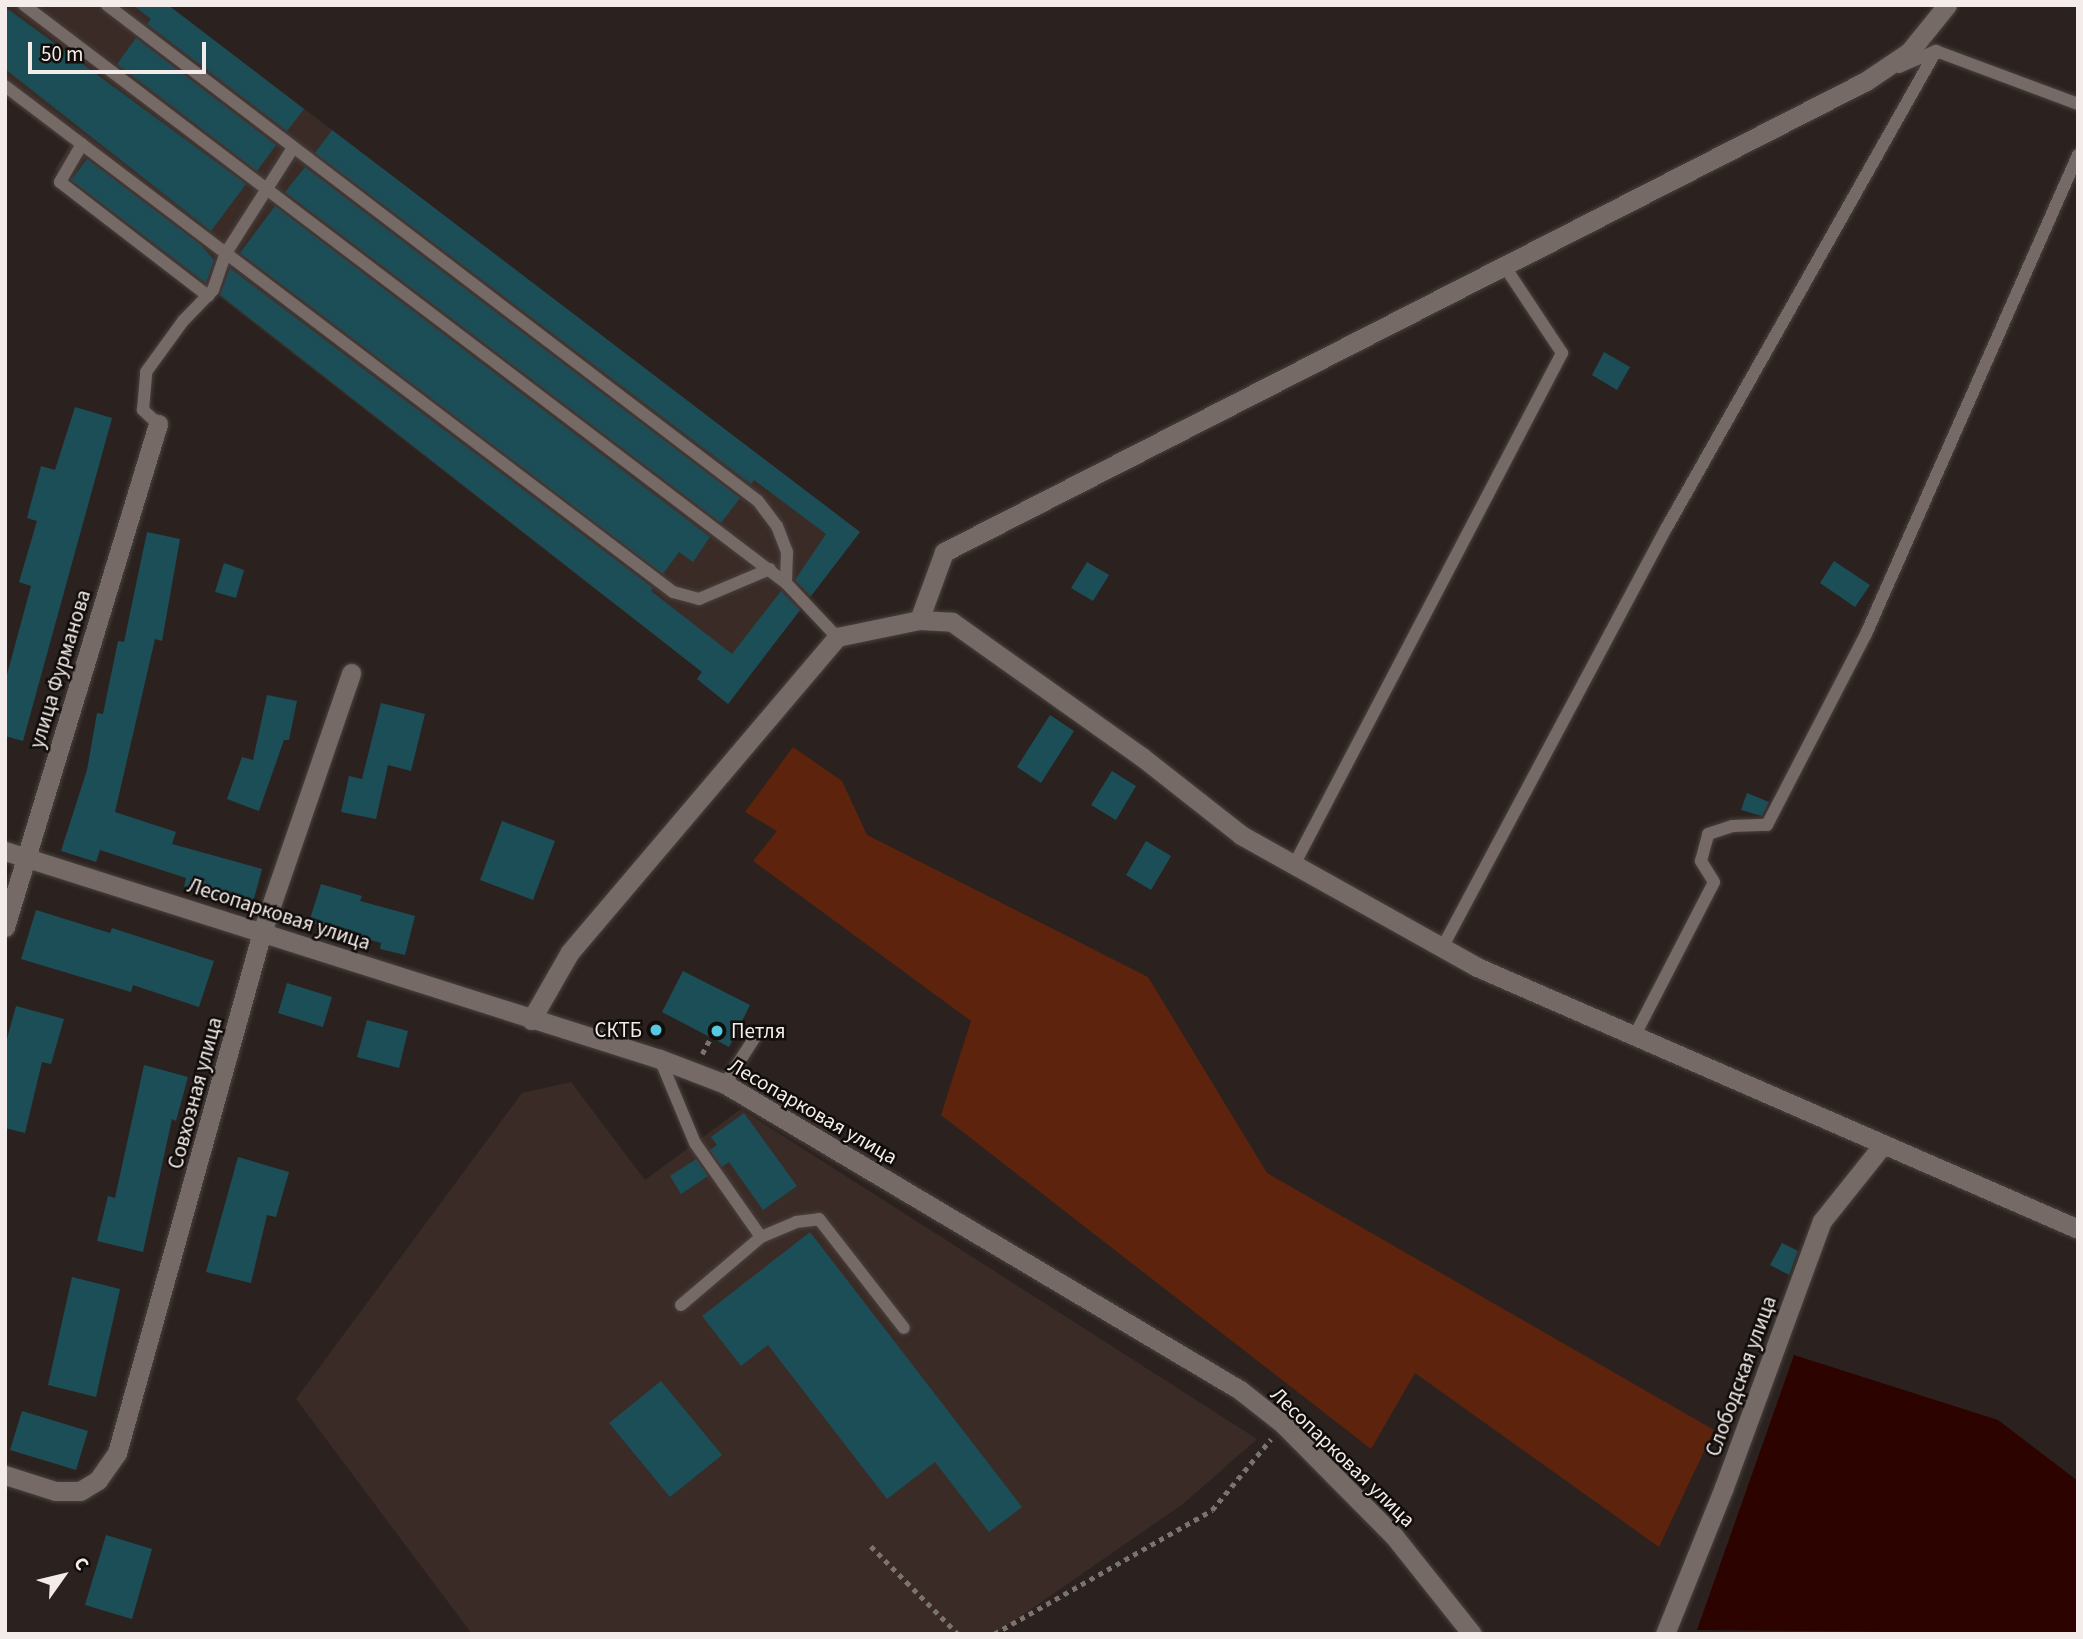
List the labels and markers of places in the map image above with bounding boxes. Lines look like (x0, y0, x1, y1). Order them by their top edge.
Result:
place label: СКТБ (594, 1017, 642, 1043)
place label: Петля (731, 1018, 786, 1044)
marker: СКТБ (648, 1022, 664, 1038)
marker: Петля (709, 1023, 725, 1039)

